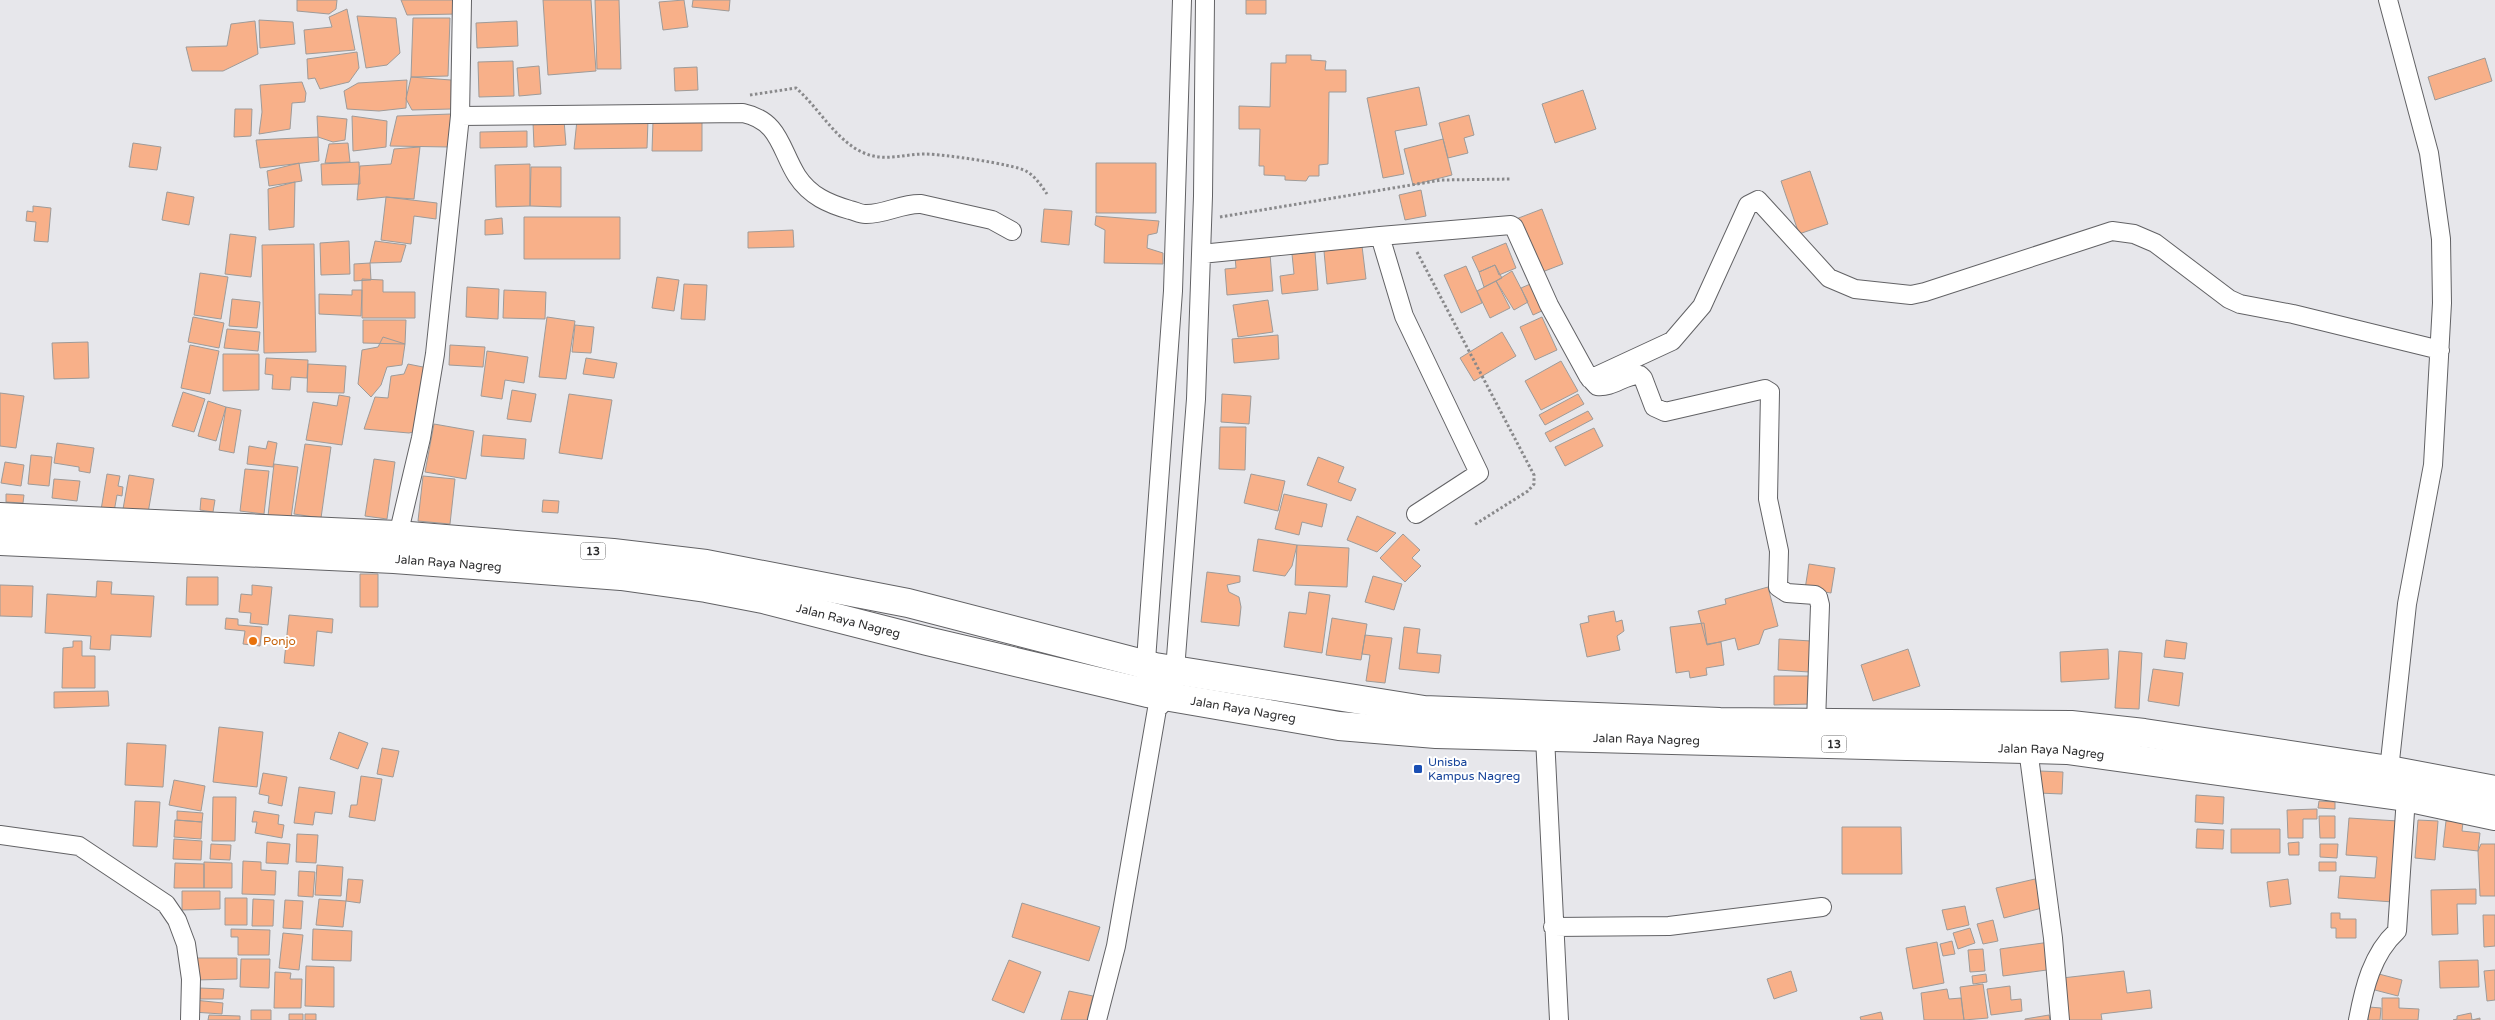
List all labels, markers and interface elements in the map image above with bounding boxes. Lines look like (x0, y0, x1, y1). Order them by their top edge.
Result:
road number: 13 (580, 542, 606, 560)
street label: Jalan Raya Nagreg (395, 552, 502, 574)
street label: Jalan Raya Nagreg (795, 601, 902, 641)
place label: Ponjo (263, 634, 296, 648)
marker: Ponjo (247, 635, 259, 647)
street label: Jalan Raya Nagreg (1190, 694, 1297, 725)
street label: Jalan Raya Nagreg (1593, 731, 1700, 748)
road number: 13 (1822, 736, 1846, 752)
street label: Jalan Raya Nagreg (1998, 741, 2105, 762)
place label: Unisba Kampus Nagreg (1428, 755, 1520, 783)
marker: Unisba Kampus Nagreg (1412, 763, 1424, 775)

